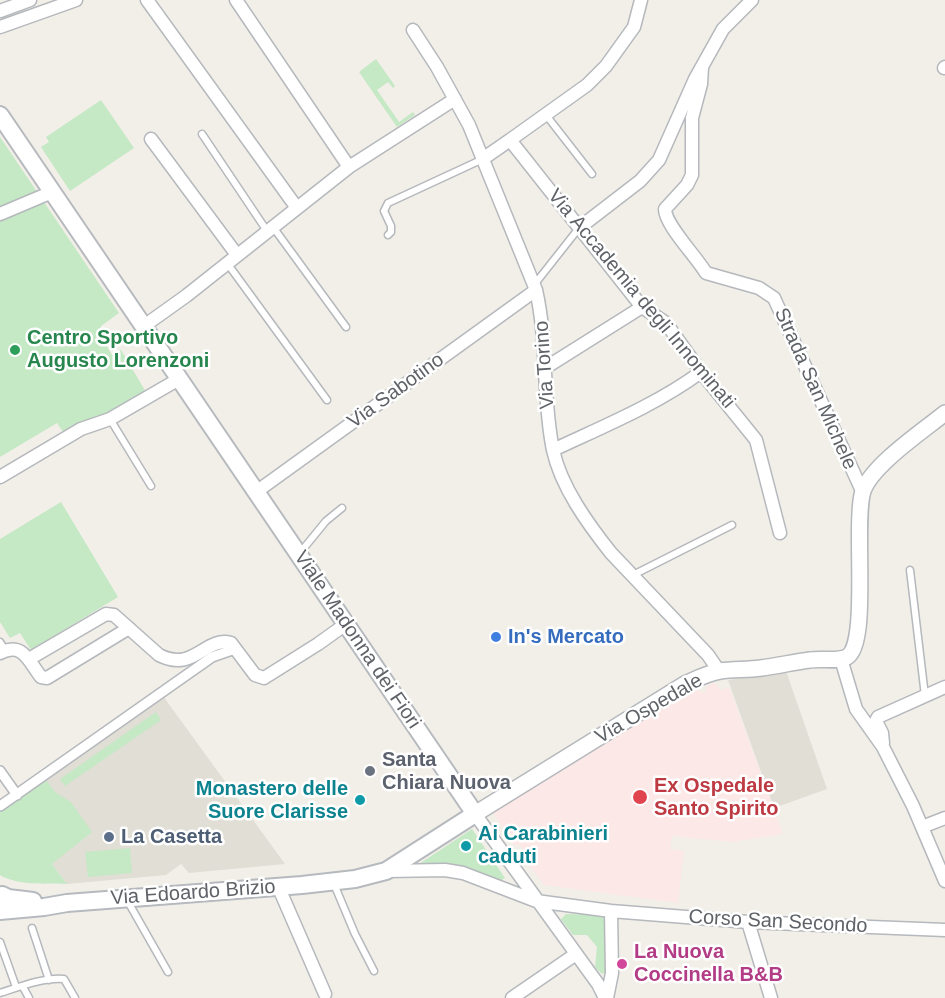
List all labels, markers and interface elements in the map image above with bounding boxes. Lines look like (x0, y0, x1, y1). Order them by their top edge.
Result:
street label: Via Accademia degli Innominati (542, 185, 740, 413)
street label: Strada San Michele (769, 304, 861, 474)
street label: Via Torino (530, 320, 560, 410)
place label: Centro Sportivo Augusto Lorenzoni (27, 326, 209, 373)
marker: Centro Sportivo Augusto Lorenzoni (8, 343, 22, 357)
street label: Via Sabotino (343, 348, 449, 434)
street label: Viale Madonna dei Fiori (288, 546, 426, 734)
place label: In's Mercato (508, 625, 624, 649)
marker: In's Mercato (489, 630, 503, 644)
street label: Via Ospedale (591, 669, 707, 749)
place label: Santa Chiara Nuova (382, 748, 511, 795)
marker: Santa Chiara Nuova (363, 764, 377, 778)
place label: Ex Ospedale Santo Spirito (654, 774, 778, 821)
place label: Monastero delle Suore Clarisse (196, 777, 348, 824)
marker: Ex Ospedale Santo Spirito (631, 788, 649, 806)
marker: Monastero delle Suore Clarisse (353, 793, 367, 807)
place label: Ai Carabinieri caduti (478, 822, 608, 869)
place label: La Casetta (121, 825, 222, 849)
marker: La Casetta (102, 830, 116, 844)
marker: Ai Carabinieri caduti (459, 839, 473, 853)
street label: Via Edoardo Brizio (110, 875, 276, 911)
street label: Corso San Secondo (688, 905, 868, 939)
place label: La Nuova Coccinella B&B (634, 940, 783, 987)
marker: La Nuova Coccinella B&B (615, 957, 629, 971)

